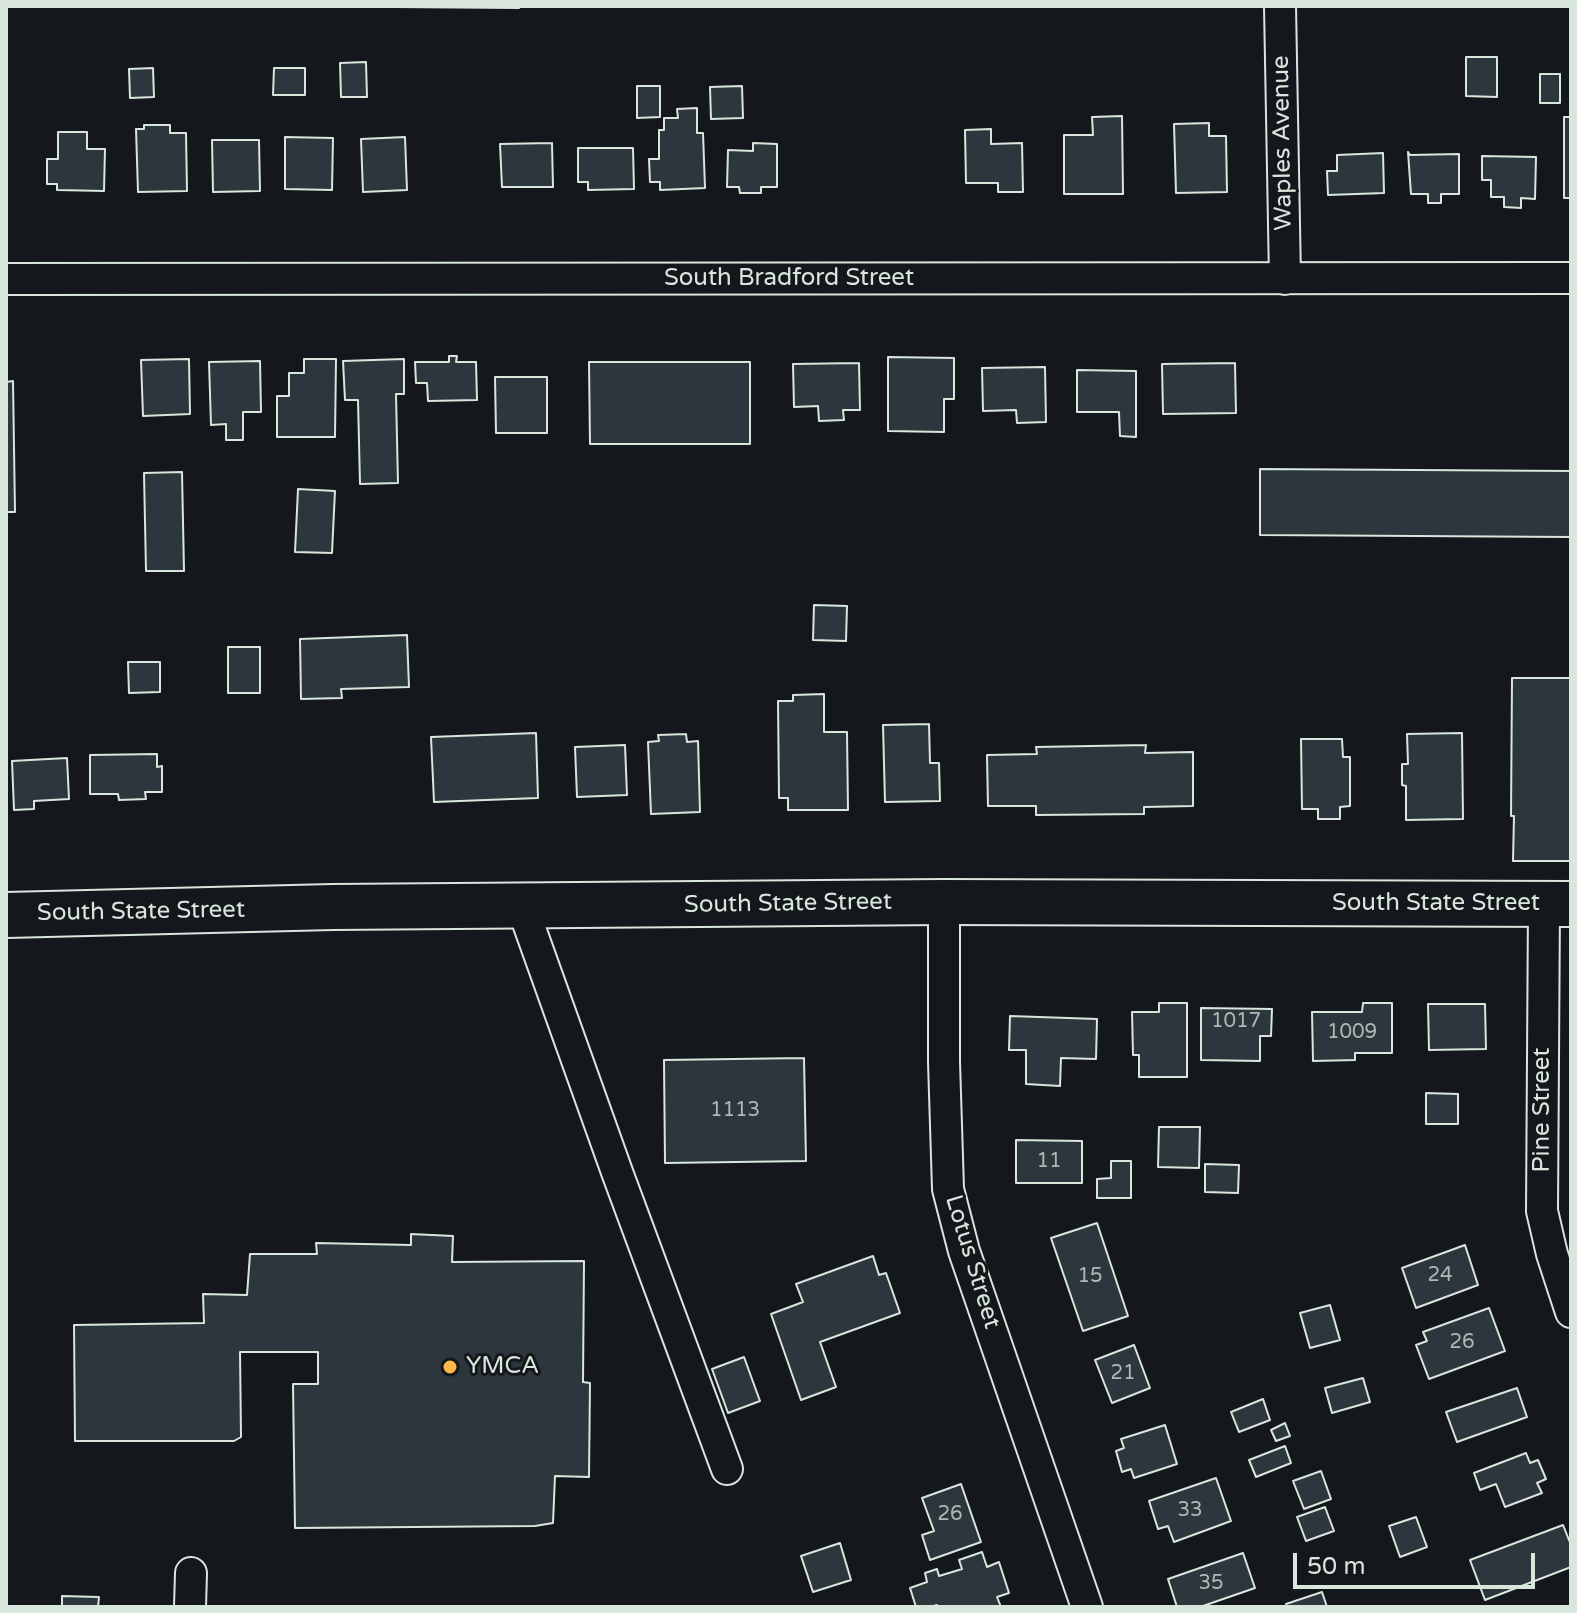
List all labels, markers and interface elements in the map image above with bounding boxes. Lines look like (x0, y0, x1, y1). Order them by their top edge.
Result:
street label: Waples Avenue (1267, 55, 1299, 231)
street label: South Bradford Street (664, 265, 914, 293)
street label: South State Street (684, 888, 892, 920)
street label: South State Street (1332, 890, 1540, 918)
street label: South State Street (37, 896, 245, 928)
house number: 1017 (1211, 1010, 1261, 1034)
house number: 1009 (1327, 1021, 1377, 1045)
street label: Pine Street (1529, 1048, 1557, 1172)
house number: 1113 (710, 1099, 760, 1123)
house number: 11 (1036, 1150, 1062, 1174)
street label: Lotus Street (938, 1192, 1006, 1332)
house number: 24 (1427, 1264, 1453, 1288)
house number: 15 (1077, 1265, 1103, 1289)
house number: 26 (1449, 1331, 1475, 1355)
place label: YMCA (466, 1353, 539, 1381)
marker: YMCA (441, 1358, 459, 1376)
house number: 21 (1110, 1362, 1136, 1386)
house number: 33 (1177, 1499, 1203, 1523)
house number: 26 (937, 1503, 963, 1527)
scale bar (1297, 1537, 1539, 1587)
text: 50 m (1307, 1552, 1365, 1581)
house number: 35 (1198, 1572, 1224, 1596)

